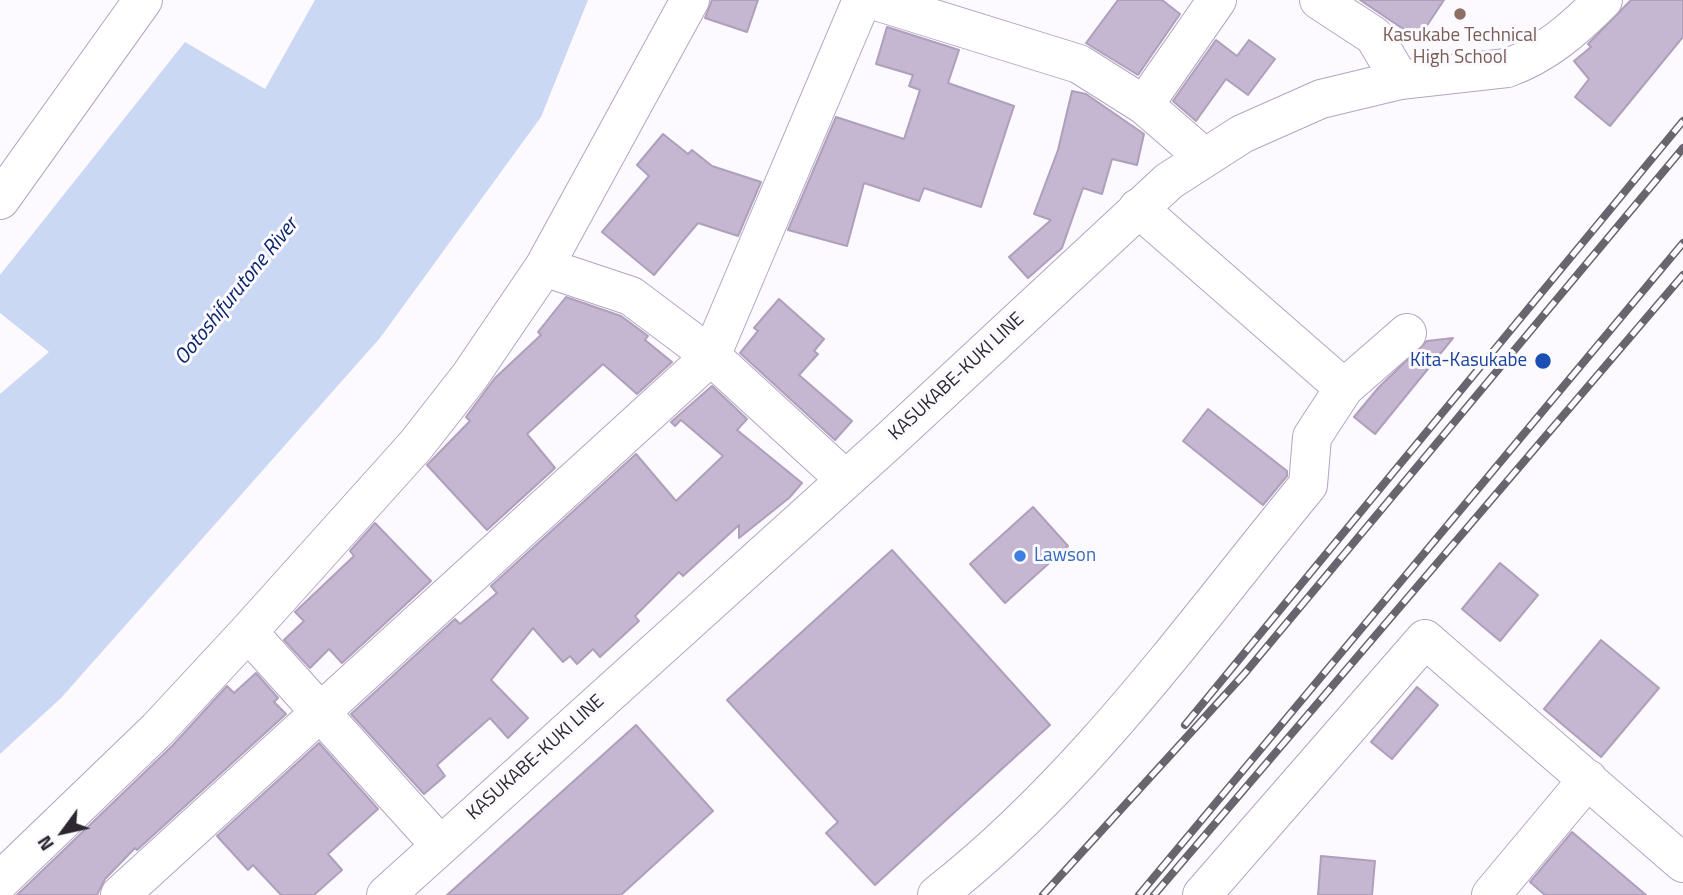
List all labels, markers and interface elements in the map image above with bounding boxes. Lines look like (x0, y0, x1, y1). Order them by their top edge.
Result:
marker: Kasukabe Technical High School (1452, 6, 1468, 22)
place label: Kasukabe Technical High School (1383, 25, 1537, 69)
water label: Ootoshifurutone River (170, 213, 304, 371)
street label: KASUKABE-KUKI LINE (885, 308, 1029, 446)
place label: Kita-Kasukabe (1410, 350, 1527, 372)
marker: Kita-Kasukabe (1533, 351, 1553, 371)
place label: Lawson (1034, 545, 1096, 567)
marker: Lawson (1012, 548, 1028, 564)
street label: KASUKABE-KUKI LINE (463, 690, 609, 826)
north arrow (28, 797, 98, 867)
text: N (29, 830, 61, 857)

